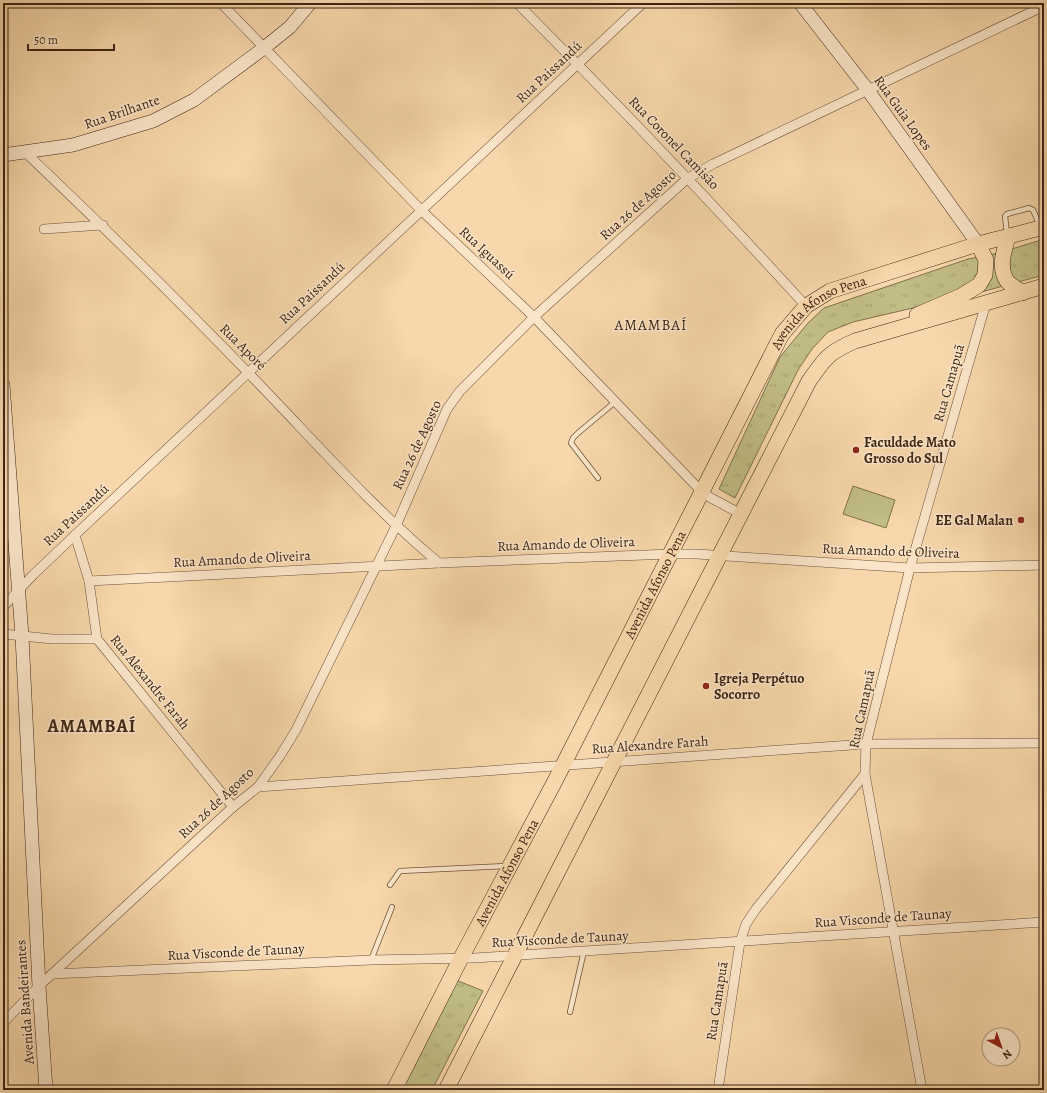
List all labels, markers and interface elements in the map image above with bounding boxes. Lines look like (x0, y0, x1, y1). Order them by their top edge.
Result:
scale bar (28, 26, 114, 52)
text: 50 m (34, 32, 58, 48)
street label: Rua Paissandú (512, 36, 586, 107)
street label: Rua Guia Lopes (869, 72, 937, 154)
street label: Rua Brilhante (82, 90, 162, 134)
street label: Rua Coronel Camisão (625, 92, 724, 194)
street label: Rua 26 de Agosto (596, 166, 680, 244)
street label: Rua Iguassú (455, 222, 519, 284)
street label: Rua Paissandú (275, 257, 349, 328)
street label: Avenida Afonso Pena (766, 270, 869, 354)
district label: AMAMBAÍ (613, 315, 688, 335)
street label: Rua Aporé (216, 320, 270, 374)
street label: Rua Camapuã (929, 342, 969, 424)
street label: Rua 26 de Agosto (388, 397, 446, 493)
place label: Faculdade Mato Grosso do Sul (864, 433, 956, 468)
marker: Faculdade Mato Grosso do Sul (851, 445, 861, 455)
street label: Rua Paissandú (39, 479, 113, 550)
place label: EE Gal Malan (935, 511, 1013, 530)
marker: EE Gal Malan (1016, 515, 1026, 525)
street label: Avenida Afonso Pena (619, 527, 690, 643)
street label: Rua Amando de Oliveira (497, 532, 636, 556)
street label: Rua Amando de Oliveira (822, 539, 961, 563)
street label: Rua Amando de Oliveira (173, 546, 312, 572)
street label: Rua Alexandre Farah (106, 631, 195, 734)
street label: Rua Camapuã (844, 667, 880, 750)
place label: Igreja Perpétuo Socorro (714, 669, 805, 704)
marker: Igreja Perpétuo Socorro (701, 681, 711, 691)
district label: AMAMBAÍ (47, 714, 136, 738)
street label: Rua Alexandre Farah (591, 731, 710, 759)
street label: Rua 26 de Agosto (174, 763, 258, 843)
street label: Avenida Afonso Pena (470, 815, 543, 930)
street label: Rua Visconde de Taunay (814, 904, 953, 932)
street label: Rua Visconde de Taunay (491, 926, 630, 952)
street label: Avenida Bandeirantes (11, 939, 39, 1066)
street label: Rua Visconde de Taunay (167, 939, 306, 965)
street label: Rua Camapuã (701, 960, 733, 1042)
north arrow (981, 1027, 1021, 1067)
text: N (999, 1046, 1015, 1063)

